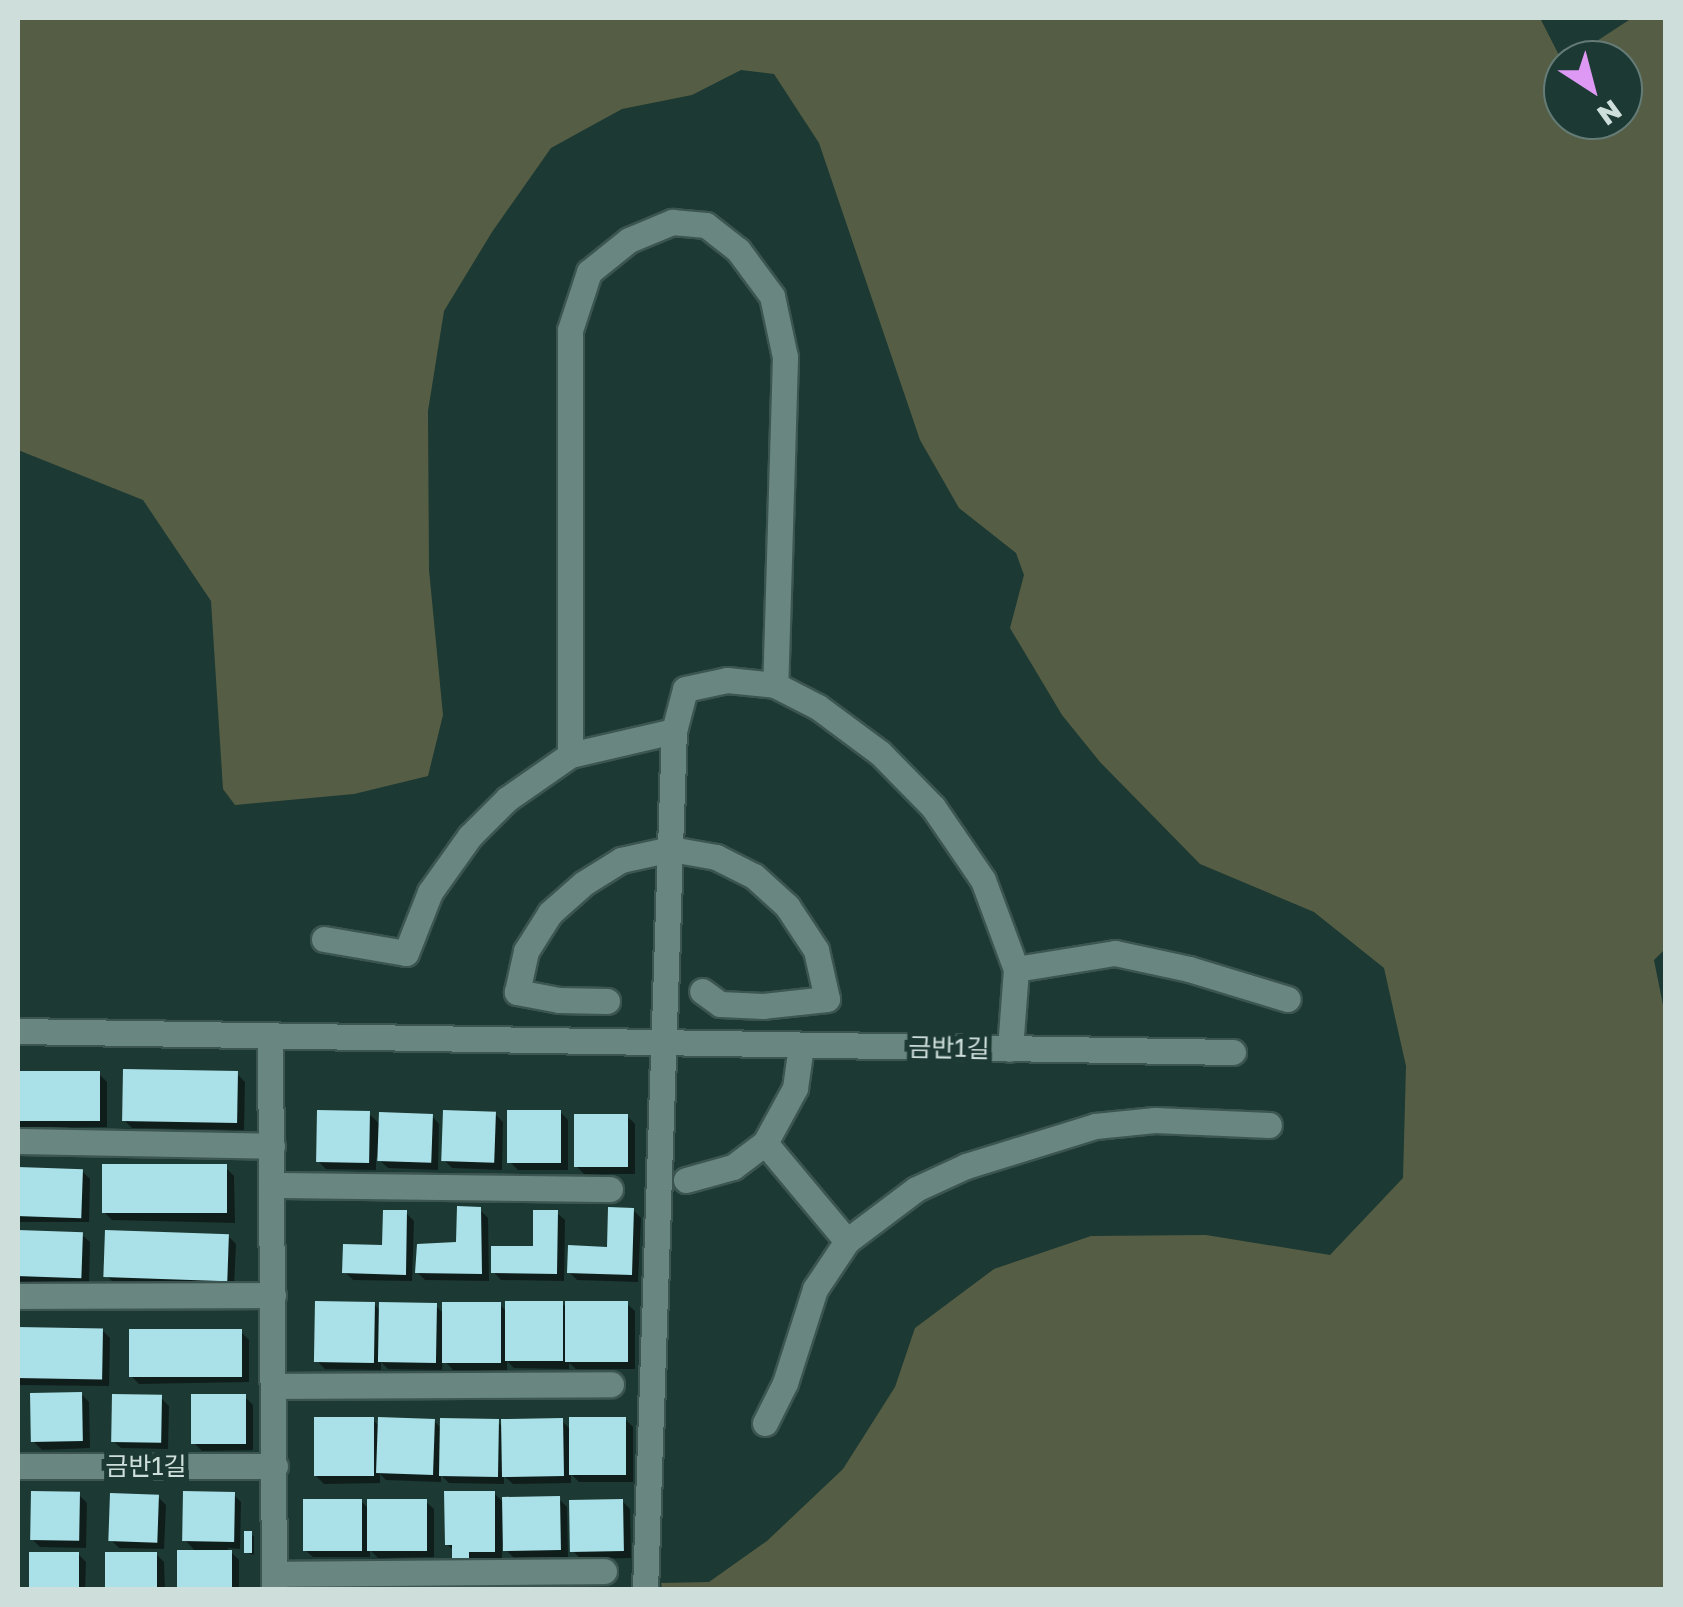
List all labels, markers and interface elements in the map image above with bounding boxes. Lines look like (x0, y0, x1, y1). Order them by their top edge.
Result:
north arrow (1543, 40, 1643, 140)
text: N (1591, 93, 1628, 133)
street label: 금반1길 (908, 1032, 990, 1064)
street label: 금반1길 (105, 1451, 187, 1481)

